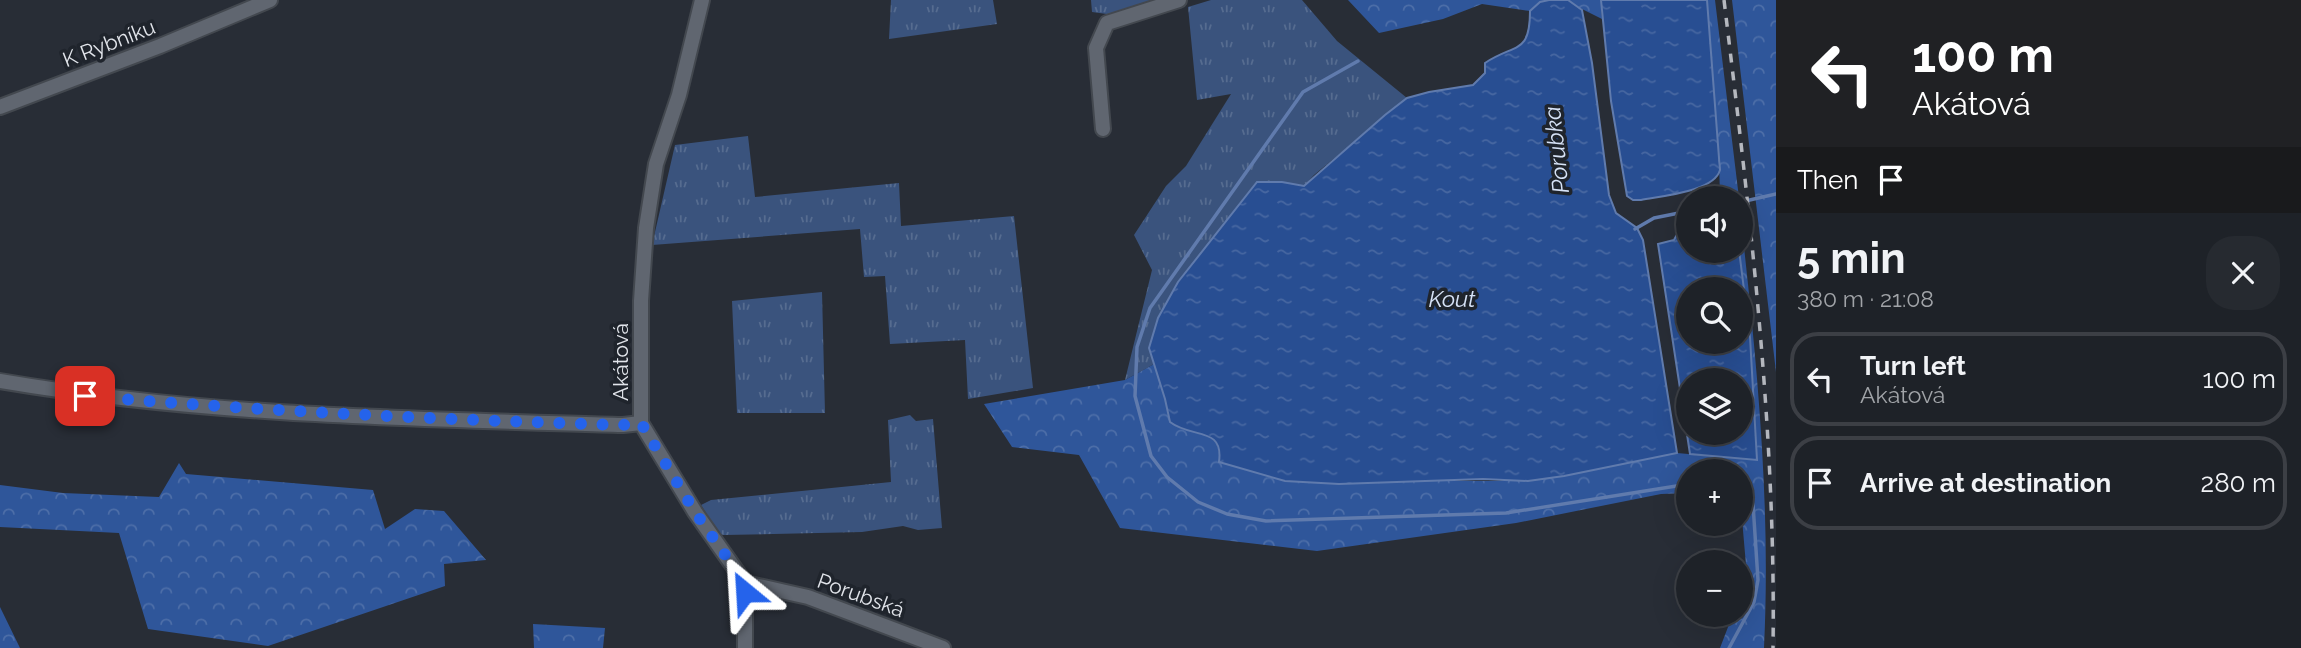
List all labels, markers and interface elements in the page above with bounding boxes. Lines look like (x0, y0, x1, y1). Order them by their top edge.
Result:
street label: K Rybníku (59, 14, 159, 72)
text: 100 m (1912, 26, 2054, 83)
icon: left (1797, 28, 1888, 119)
text: Akátová (1912, 85, 2031, 122)
water label: Porubka (1538, 105, 1574, 195)
icon: arrive (1872, 161, 1910, 199)
text: Then (1797, 165, 1858, 195)
map controls (1676, 186, 1753, 627)
button: sound (1676, 186, 1753, 263)
text: 5 min (1797, 234, 1906, 283)
button: close (2206, 236, 2280, 310)
button: search (1676, 277, 1753, 354)
water label: Kout (1429, 285, 1476, 312)
text: 380 m · 21:08 (1797, 285, 1934, 312)
street label: Akátová (608, 323, 633, 401)
text: Turn left (1860, 351, 1966, 381)
icon: left (1801, 360, 1839, 398)
text: 100 m (2203, 364, 2276, 394)
pin (55, 366, 115, 426)
button: layers (1676, 368, 1753, 445)
icon: arrive (66, 377, 104, 415)
text: Akátová (1860, 381, 1945, 408)
button: + (1676, 459, 1753, 536)
icon: arrive (1801, 464, 1839, 502)
text: Arrive at destination (1860, 468, 2111, 498)
text: 280 m (2201, 468, 2276, 498)
button: − (1676, 550, 1753, 627)
position arrow (708, 555, 782, 629)
street label: Porubská (814, 568, 908, 622)

